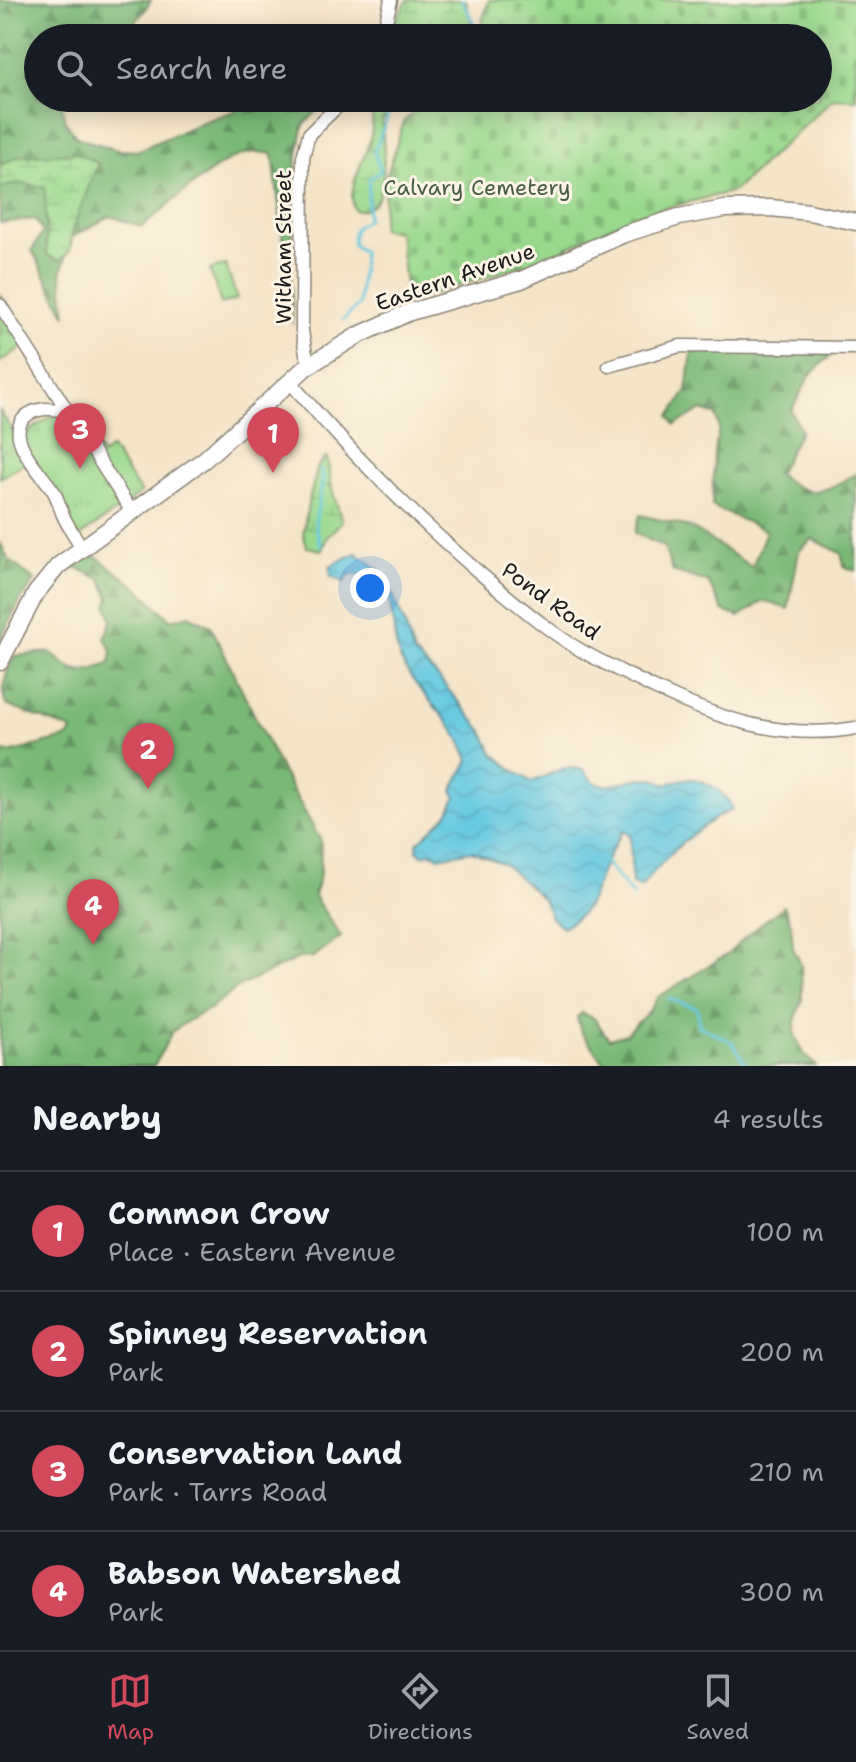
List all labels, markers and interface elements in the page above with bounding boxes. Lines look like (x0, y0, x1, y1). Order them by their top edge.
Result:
search box (24, 24, 832, 112)
icon: search (52, 46, 96, 90)
text: Search here (116, 48, 287, 89)
street label: Witham Street (269, 170, 298, 324)
park label: Calvary Cemetery (383, 173, 571, 202)
street label: Eastern Avenue (372, 236, 538, 318)
pin: 3 (54, 403, 106, 469)
pin: 1 (247, 407, 299, 473)
street label: Pond Road (496, 555, 606, 647)
your location (350, 568, 390, 608)
pin: 2 (122, 723, 174, 789)
pin: 4 (67, 879, 119, 945)
text: Nearby (32, 1095, 162, 1141)
text: 4 results (712, 1101, 824, 1136)
text: Common Crow (108, 1193, 329, 1234)
text: 1 (52, 1214, 64, 1249)
text: 100 m (746, 1214, 824, 1249)
text: Place · Eastern Avenue (108, 1234, 396, 1269)
text: Spinney Reservation (108, 1313, 428, 1354)
text: 2 (49, 1334, 67, 1369)
text: 200 m (739, 1334, 824, 1369)
text: Park (108, 1354, 164, 1389)
text: Conservation Land (108, 1433, 402, 1474)
text: 3 (49, 1454, 67, 1489)
text: 210 m (747, 1454, 824, 1489)
text: Park · Tarrs Road (108, 1474, 327, 1509)
text: Babson Watershed (108, 1553, 401, 1594)
text: 4 (49, 1574, 67, 1609)
text: 300 m (739, 1574, 824, 1609)
text: Park (108, 1594, 164, 1629)
tab: Map (107, 1669, 154, 1746)
tab: Directions (368, 1669, 473, 1746)
tab: Saved (687, 1669, 749, 1746)

